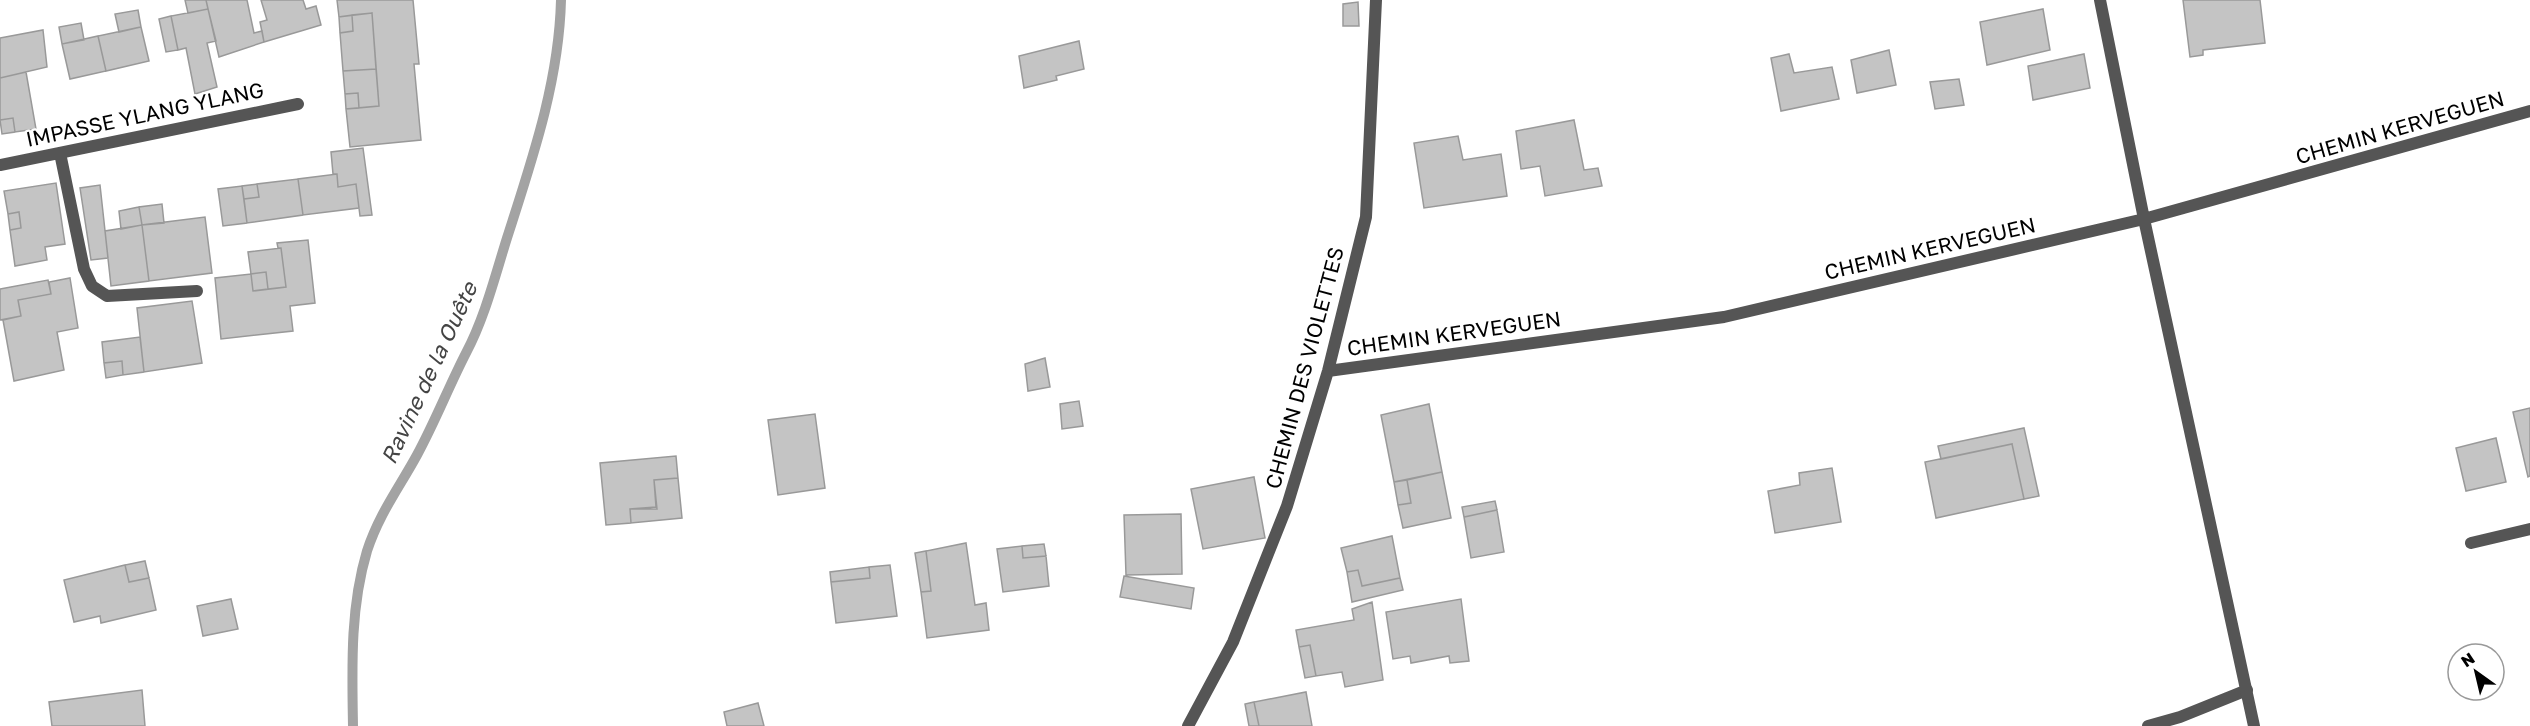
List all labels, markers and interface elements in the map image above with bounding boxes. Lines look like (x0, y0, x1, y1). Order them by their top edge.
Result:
street label: IMPASSE YLANG YLANG (23, 76, 266, 152)
street label: CHEMIN KERVEGUEN (2292, 85, 2507, 169)
street label: CHEMIN KERVEGUEN (1822, 211, 2038, 285)
street label: CHEMIN DES VIOLETTES (1259, 244, 1349, 492)
water label: Ravine de la Ouête (375, 276, 483, 468)
street label: CHEMIN KERVEGUEN (1345, 305, 1563, 361)
north arrow (2446, 642, 2506, 702)
text: N (2457, 648, 2478, 671)

